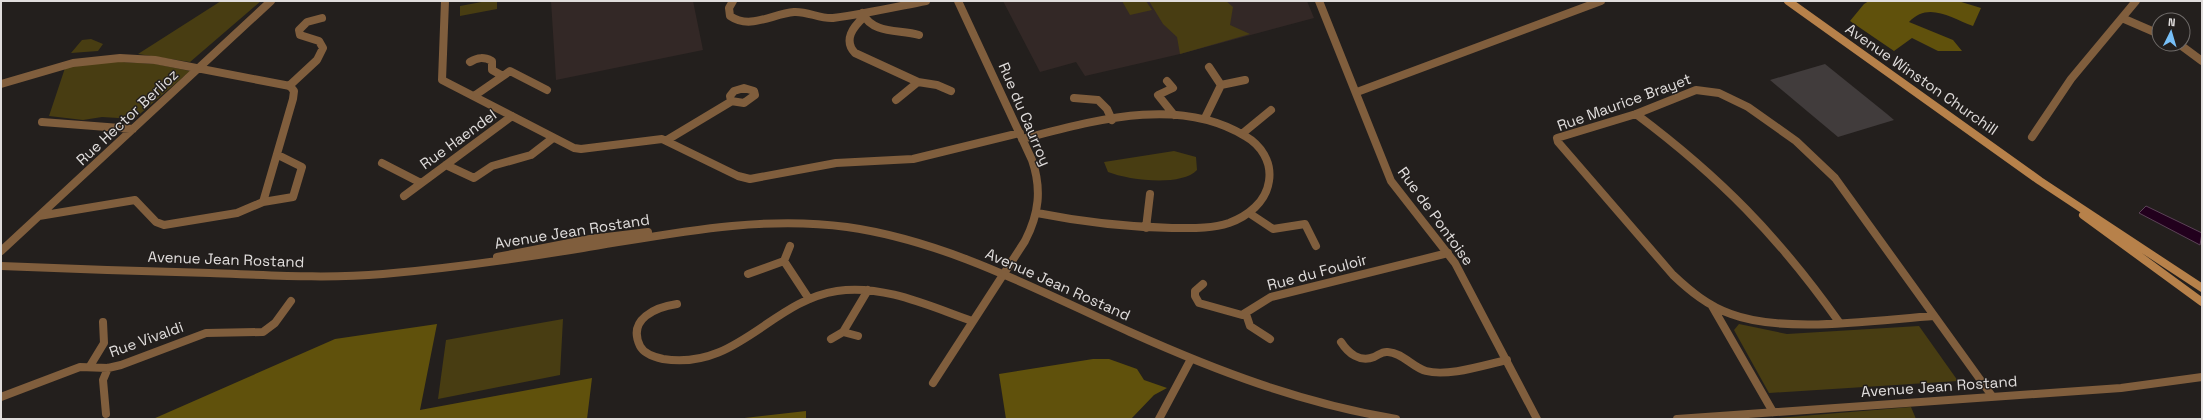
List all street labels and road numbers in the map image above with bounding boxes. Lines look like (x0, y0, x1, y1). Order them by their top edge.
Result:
street label: Avenue Winston Churchill (1842, 19, 2002, 139)
street label: Rue du Caurroy (995, 59, 1055, 169)
street label: Rue Hector Berlioz (72, 65, 182, 169)
street label: Rue Maurice Brayet (1554, 69, 1694, 135)
street label: Rue Haendel (416, 105, 500, 173)
street label: Rue de Pontoise (1394, 163, 1478, 269)
street label: Avenue Jean Rostand (493, 209, 651, 253)
street label: Avenue Jean Rostand (983, 243, 1133, 325)
street label: Avenue Jean Rostand (147, 247, 305, 271)
street label: Rue du Fouloir (1265, 249, 1369, 294)
street label: Rue Vivaldi (106, 317, 186, 361)
street label: Avenue Jean Rostand (1860, 371, 2018, 401)

